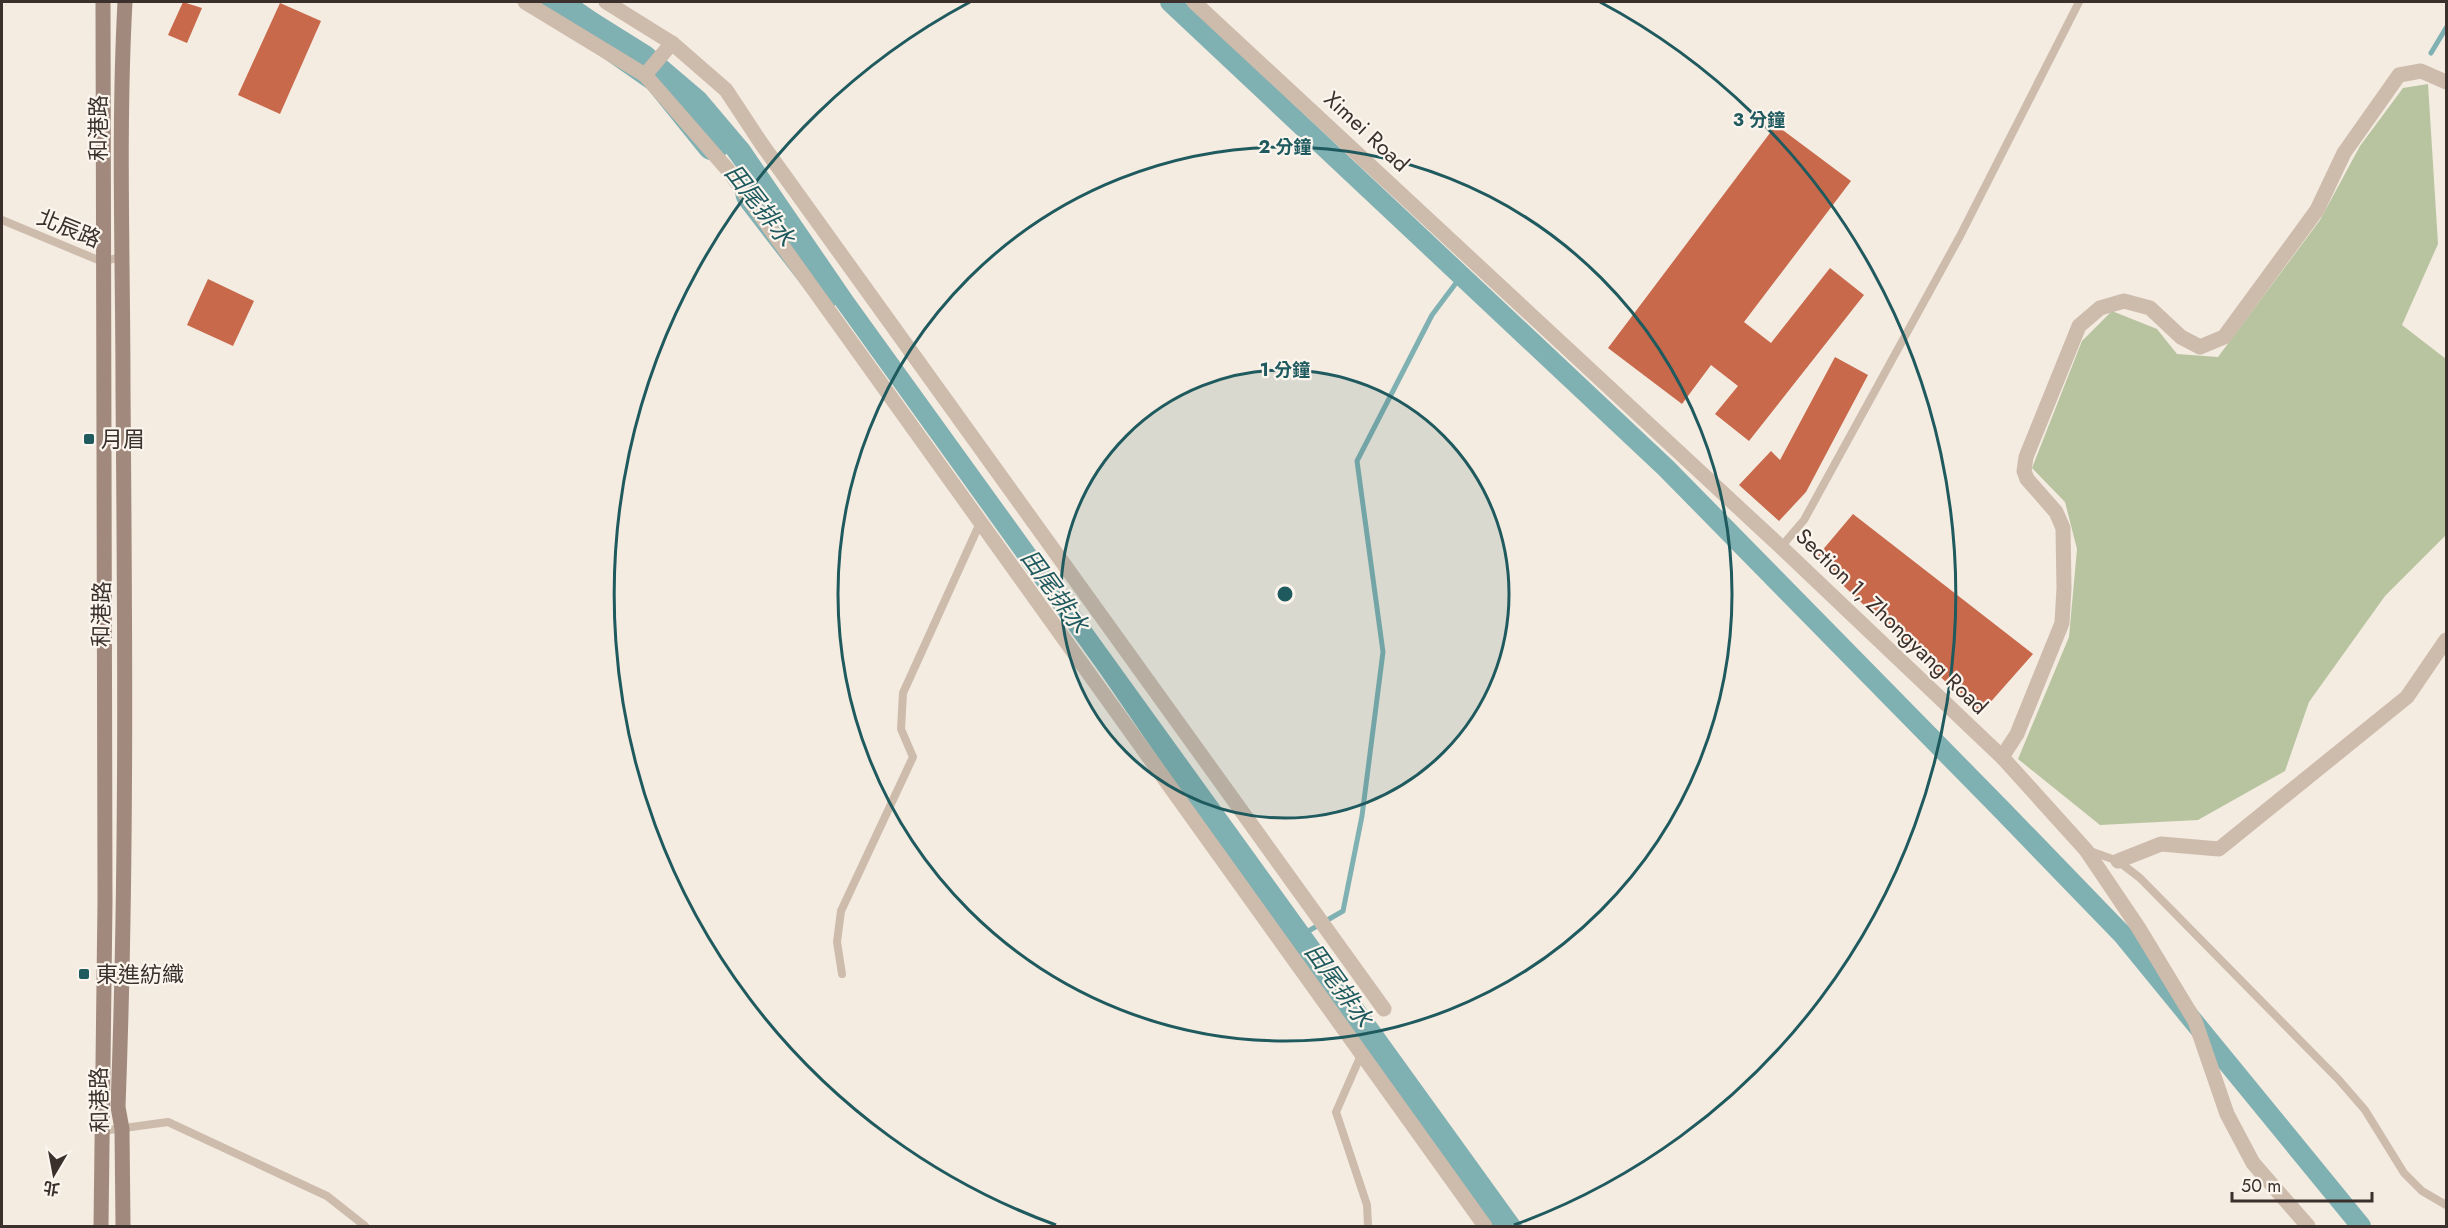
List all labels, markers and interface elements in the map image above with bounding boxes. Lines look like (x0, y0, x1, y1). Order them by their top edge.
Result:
street label: Ximei Road (1317, 83, 1417, 179)
street label: 和港路 (82, 95, 114, 161)
text: 3 分鐘 (1733, 107, 1785, 133)
text: 2 分鐘 (1258, 134, 1312, 160)
water label: 田尾排水 (717, 156, 804, 254)
street label: 北辰路 (32, 201, 106, 255)
text: 1 分鐘 (1260, 357, 1310, 383)
place label: 月眉 (101, 423, 145, 455)
marker: 月眉 (82, 432, 96, 446)
street label: Section 1, Zhongyang Road (1789, 520, 1995, 722)
water label: 田尾排水 (1013, 542, 1098, 641)
street label: 和港路 (84, 581, 118, 647)
centre of rings (1275, 584, 1295, 604)
water label: 田尾排水 (1297, 936, 1382, 1035)
place label: 東進紡織 (96, 958, 184, 990)
marker: 東進紡織 (77, 967, 91, 981)
street label: 和港路 (82, 1067, 116, 1133)
north arrow (24, 1144, 84, 1204)
scale bar (2232, 1165, 2372, 1203)
text: 50 m (2241, 1173, 2281, 1199)
text: 北 (42, 1176, 61, 1201)

